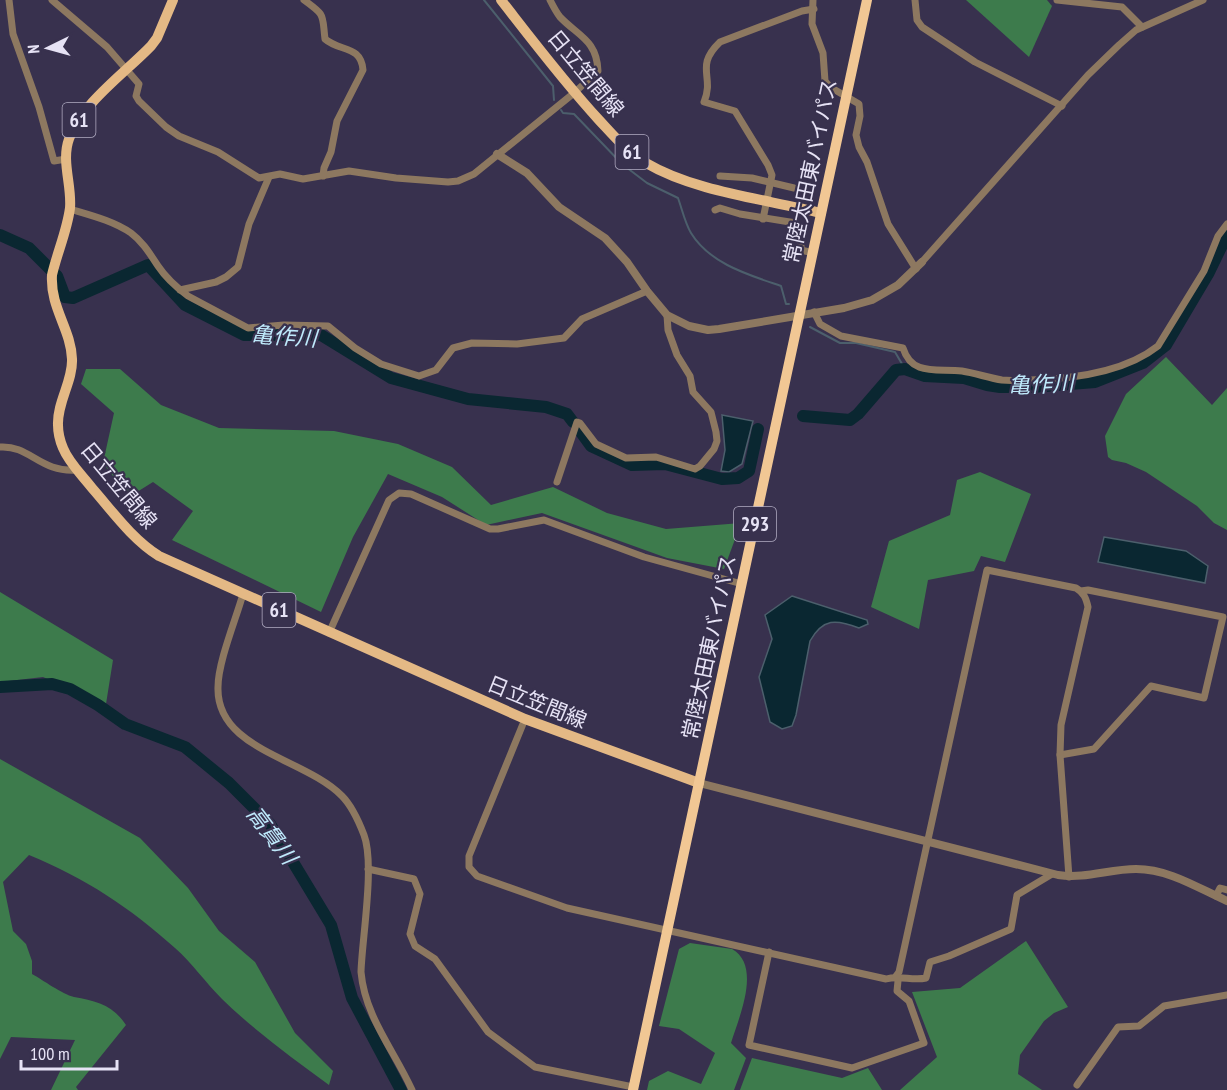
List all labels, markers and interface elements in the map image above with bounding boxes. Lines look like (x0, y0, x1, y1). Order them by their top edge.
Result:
north arrow (18, 18, 78, 78)
street label: 日立笠間線 (542, 24, 630, 122)
text: N (23, 44, 43, 54)
street label: 常陸太田東バイパス (777, 76, 843, 266)
road number: 61 (62, 103, 96, 137)
road number: 61 (616, 135, 648, 169)
water label: 亀作川 (250, 320, 320, 352)
water label: 亀作川 (1008, 369, 1076, 399)
street label: 日立笠間線 (75, 436, 163, 534)
road number: 293 (734, 507, 776, 541)
street label: 常陸太田東バイパス (676, 552, 742, 742)
road number: 61 (262, 593, 296, 627)
street label: 日立笠間線 (483, 670, 591, 734)
water label: 高貫川 (241, 800, 304, 871)
scale bar (21, 1033, 117, 1071)
text: 100 m (30, 1042, 70, 1065)

